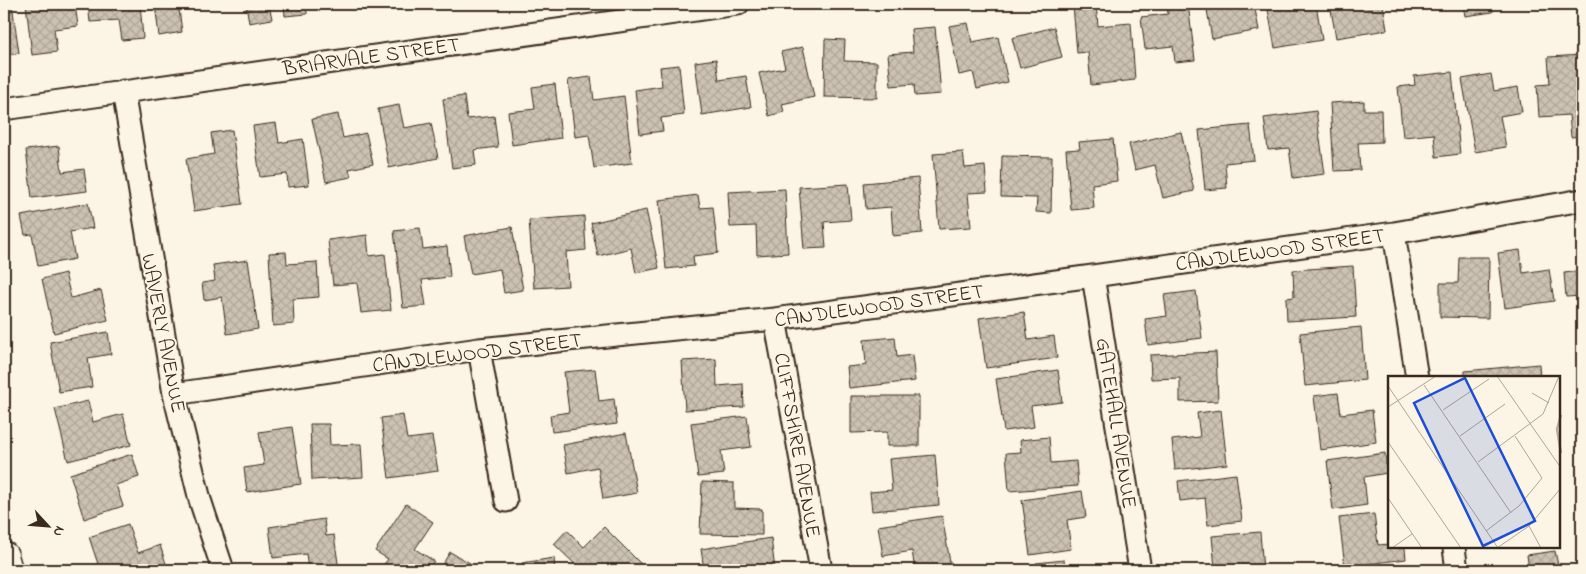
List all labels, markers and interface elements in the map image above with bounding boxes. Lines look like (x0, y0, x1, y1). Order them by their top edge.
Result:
street label: BRIARVALE STREET (280, 31, 462, 85)
street label: CANDLEWOOD STREET (1174, 221, 1387, 281)
street label: WAVERLY AVENUE (132, 251, 192, 416)
street label: CANDLEWOOD STREET (773, 277, 986, 337)
street label: CANDLEWOOD STREET (371, 326, 584, 382)
street label: GATEHALL AVENUE (1087, 336, 1143, 511)
street label: CLIFFSHIRE AVENUE (765, 350, 827, 540)
inset map (1388, 376, 1561, 549)
north arrow (22, 502, 72, 552)
text: N (47, 522, 70, 540)

